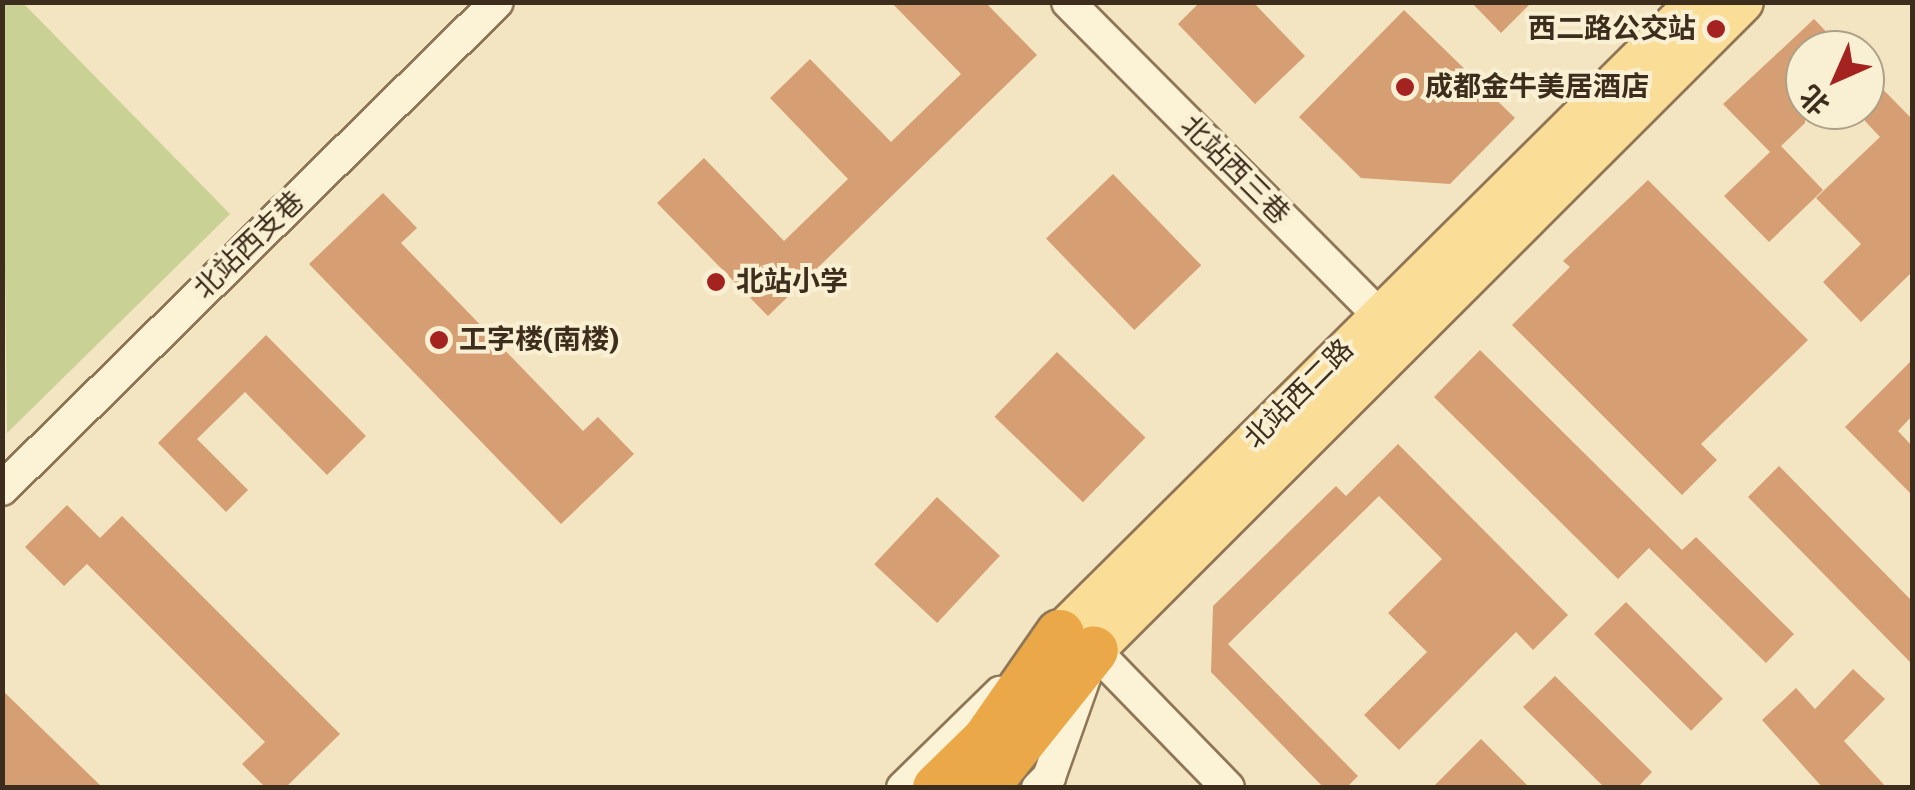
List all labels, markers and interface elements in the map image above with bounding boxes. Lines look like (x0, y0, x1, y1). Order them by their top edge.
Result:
place label: 西二路公交站 (1528, 12, 1696, 46)
marker: 西二路公交站 (1705, 18, 1727, 40)
north arrow (1785, 30, 1885, 130)
place label: 成都金牛美居酒店 (1425, 70, 1649, 104)
marker: 成都金牛美居酒店 (1394, 76, 1416, 98)
text: 北 (1793, 79, 1836, 122)
street label: 北站西三巷 (1174, 109, 1296, 231)
street label: 北站西支巷 (187, 184, 311, 306)
place label: 北站小学 (736, 265, 848, 299)
marker: 北站小学 (705, 271, 727, 293)
place label: 工字楼(南楼) (459, 323, 619, 357)
marker: 工字楼(南楼) (428, 329, 450, 351)
street label: 北站西二路 (1238, 333, 1360, 455)

